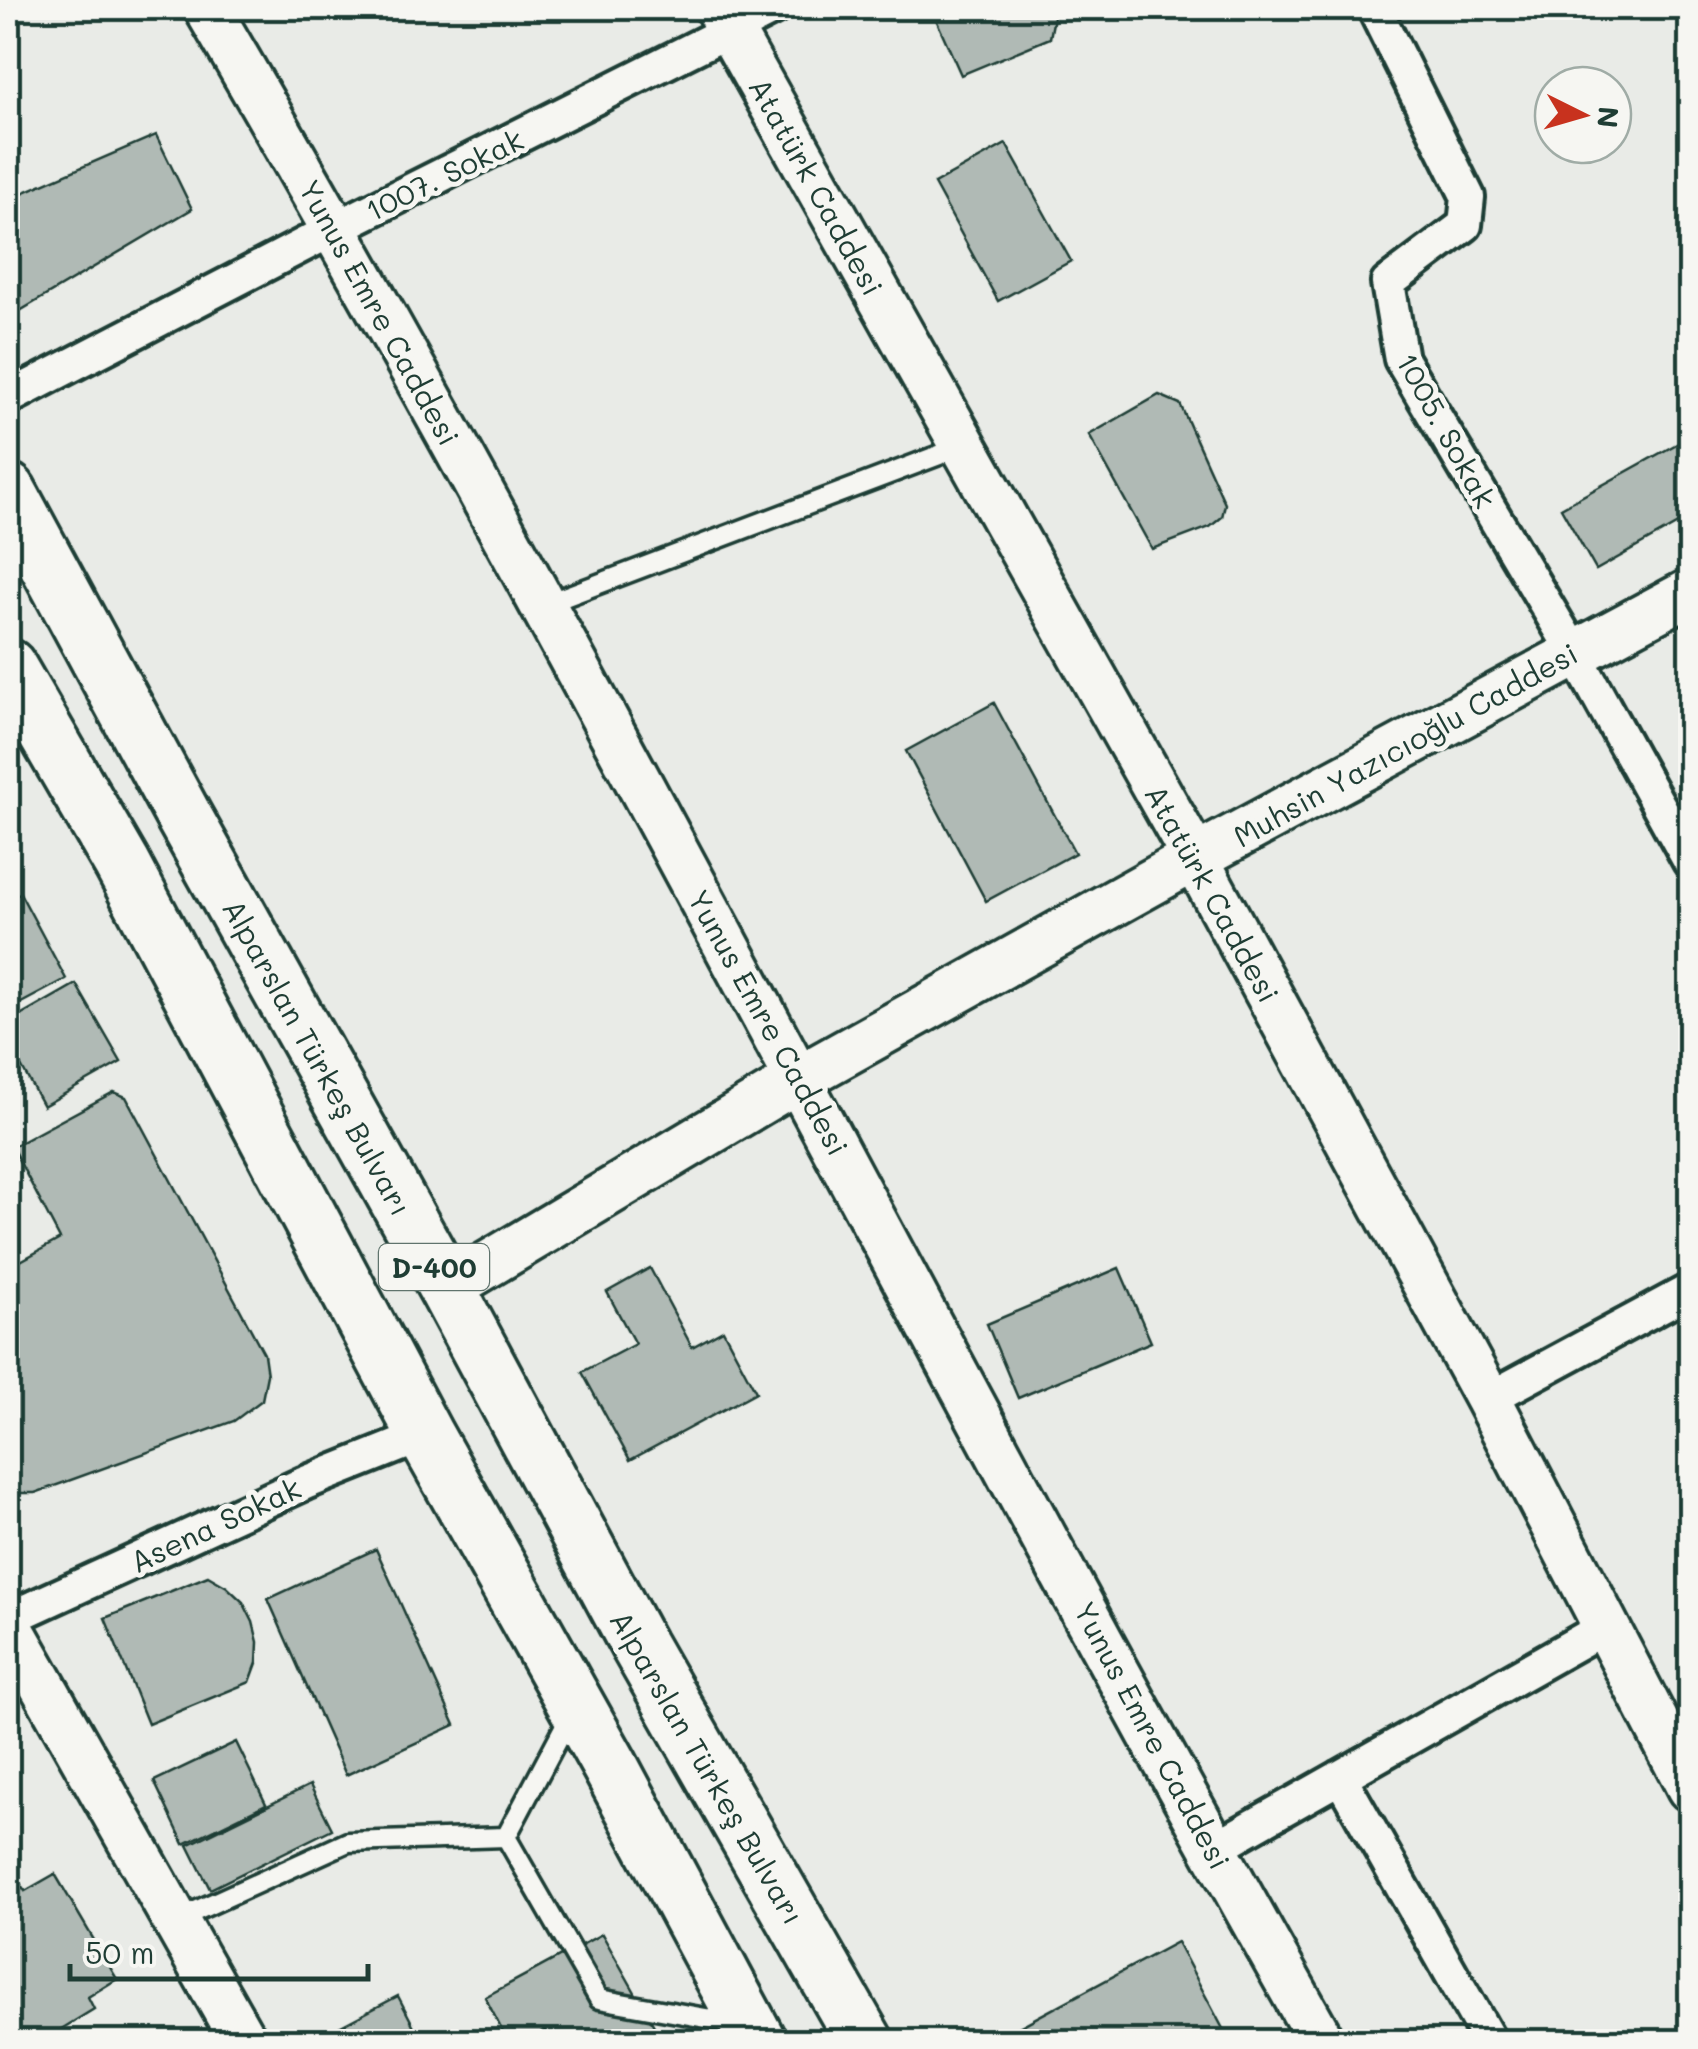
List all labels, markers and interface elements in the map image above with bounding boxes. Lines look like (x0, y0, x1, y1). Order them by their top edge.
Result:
north arrow (1533, 65, 1633, 165)
street label: Atatürk Caddesi (741, 70, 893, 302)
text: N (1590, 105, 1628, 129)
street label: 1007. Sokak (358, 119, 530, 229)
street label: Yunus Emre Caddesi (290, 172, 470, 452)
street label: 1005. Sokak (1388, 345, 1506, 515)
street label: Muhsin Yazıcıoğlu Caddesi (1226, 632, 1584, 856)
street label: Atatürk Caddesi (1137, 777, 1289, 1009)
street label: Yunus Emre Caddesi (679, 882, 859, 1162)
street label: Alparslan Türkeş Bulvarı (214, 892, 422, 1222)
road number: D-400 (379, 1244, 489, 1290)
street label: Asena Sokak (123, 1467, 307, 1581)
street label: Yunus Emre Caddesi (1065, 1594, 1241, 1876)
street label: Alparslan Türkeş Bulvarı (602, 1603, 814, 1931)
scale bar (70, 1919, 368, 1981)
text: 50 m (85, 1932, 155, 1972)

